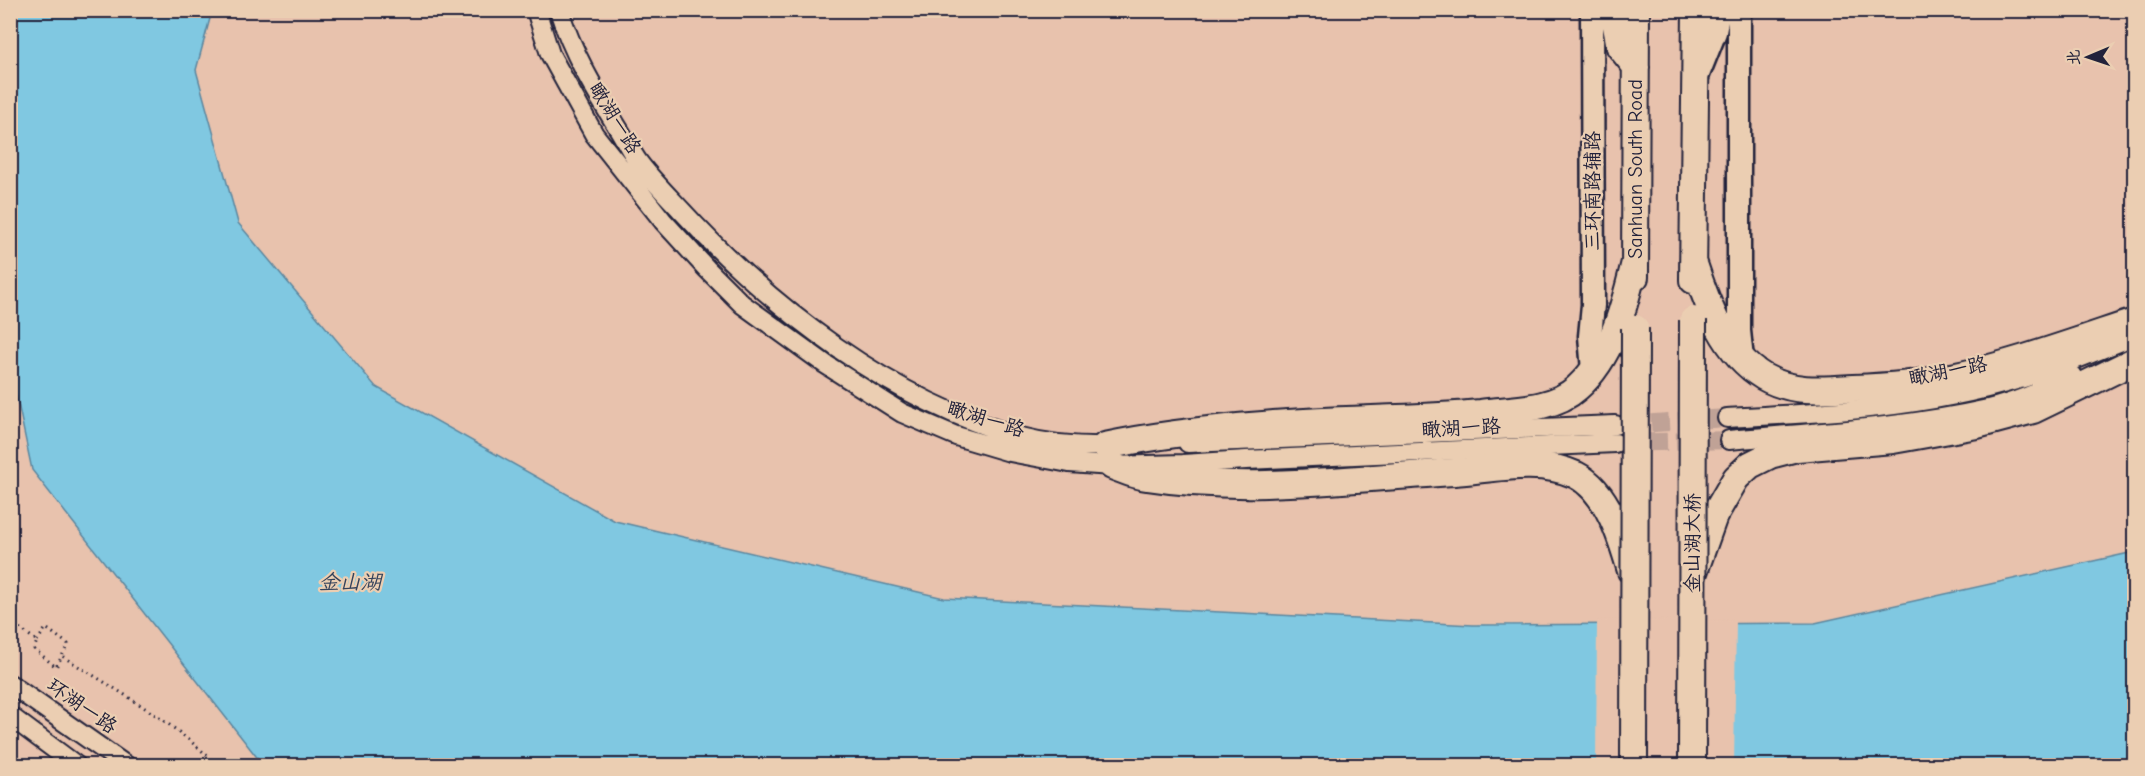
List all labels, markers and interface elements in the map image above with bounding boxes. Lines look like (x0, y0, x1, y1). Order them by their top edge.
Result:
north arrow (2058, 27, 2118, 87)
text: 北 (2065, 49, 2083, 66)
street label: 瞰湖一路 (584, 78, 646, 159)
street label: Sanhuan South Road (1624, 79, 1647, 259)
street label: 三环南路辅路 (1581, 130, 1604, 251)
street label: 瞰湖一路 (1907, 352, 1990, 390)
street label: 瞰湖一路 (944, 396, 1029, 442)
street label: 瞰湖一路 (1420, 414, 1503, 442)
street label: 金山湖大桥 (1681, 493, 1704, 593)
water label: 金山湖 (319, 570, 383, 594)
street label: 环湖一路 (43, 674, 122, 739)

